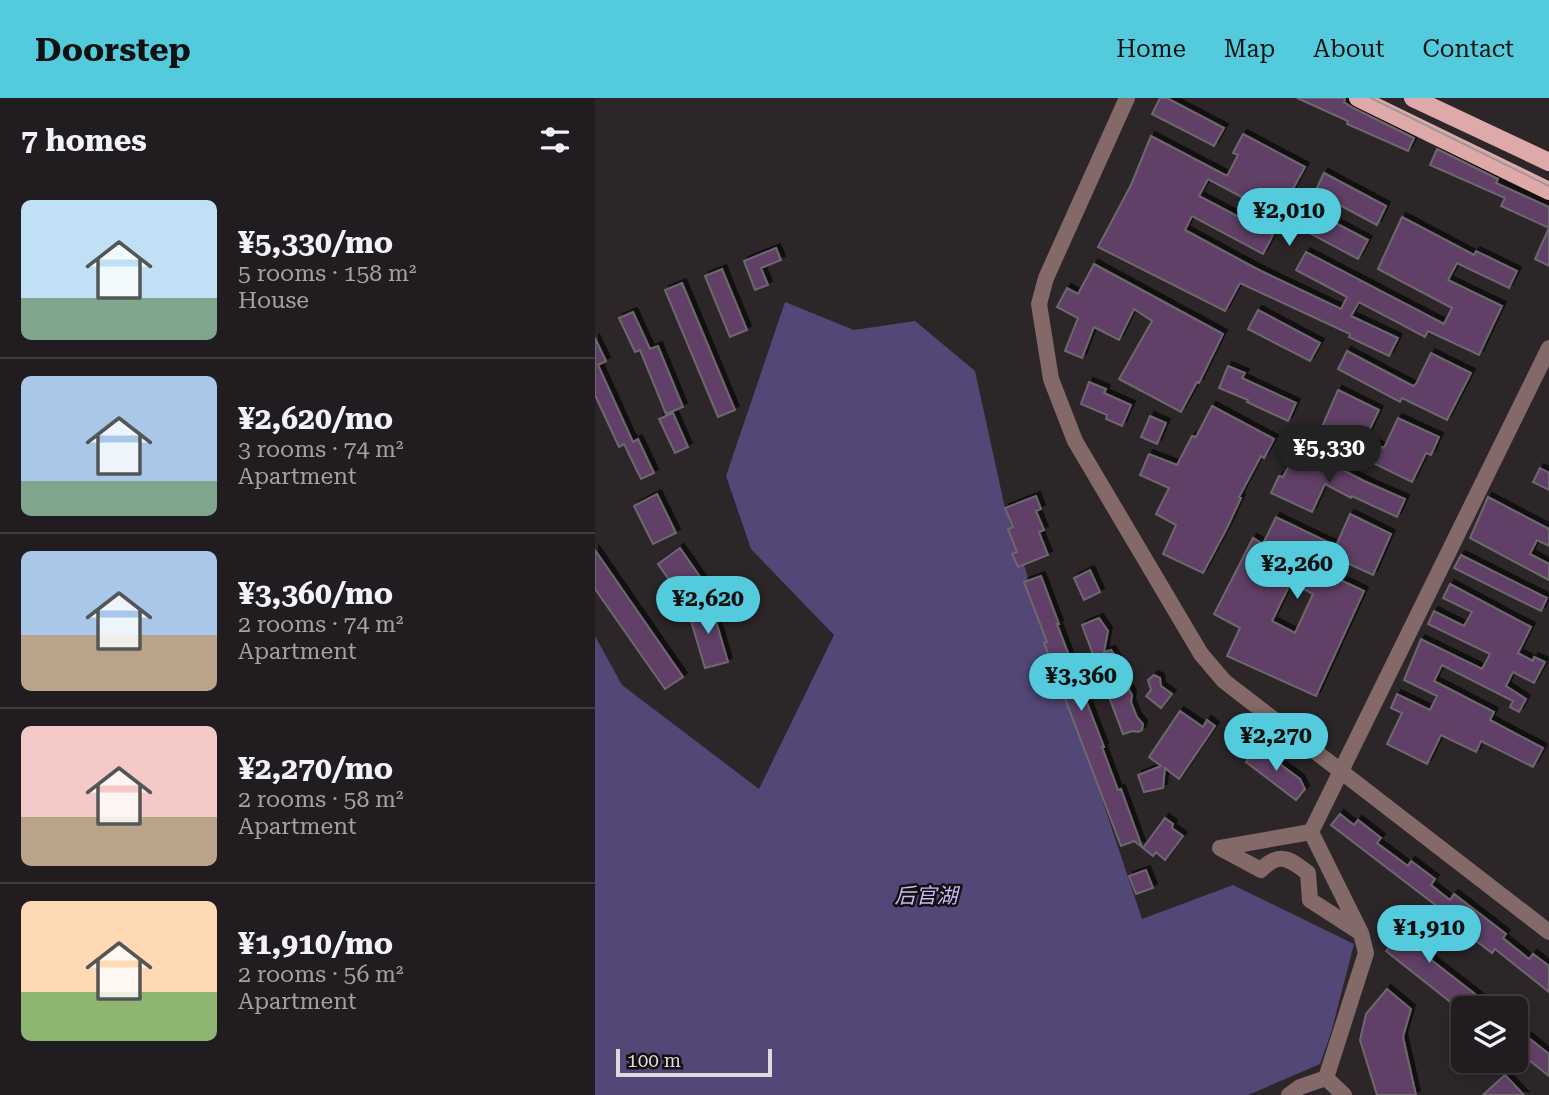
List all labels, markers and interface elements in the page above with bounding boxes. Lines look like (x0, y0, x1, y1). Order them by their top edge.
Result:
text: Doorstep (35, 30, 191, 69)
text: Home (1116, 35, 1186, 63)
text: Map (1224, 35, 1275, 63)
text: About (1313, 35, 1384, 63)
text: Contact (1422, 35, 1514, 63)
icon: filters (536, 121, 574, 159)
text: 7 homes (21, 123, 147, 158)
pin: ¥2,010 (1232, 188, 1346, 248)
text: ¥2,010 (1253, 197, 1325, 224)
text: ¥5,330/mo (238, 225, 393, 260)
icon: home (77, 228, 161, 312)
text: 5 rooms · 158 m² (238, 260, 416, 287)
text: House (238, 287, 309, 314)
text: ¥2,620/mo (238, 401, 393, 436)
icon: home (77, 404, 161, 488)
pin: ¥5,330 (1272, 426, 1386, 485)
text: ¥5,330 (1293, 434, 1365, 461)
text: 3 rooms · 74 m² (238, 436, 404, 463)
text: Apartment (238, 463, 357, 490)
pin: ¥2,260 (1240, 542, 1354, 601)
text: ¥2,260 (1261, 550, 1333, 577)
text: ¥3,360/mo (238, 576, 393, 611)
pin: ¥2,620 (651, 576, 765, 636)
icon: home (77, 579, 161, 663)
text: ¥2,620 (672, 585, 744, 612)
text: 2 rooms · 74 m² (238, 611, 404, 638)
text: Apartment (238, 638, 357, 665)
pin: ¥3,360 (1024, 654, 1138, 713)
text: ¥3,360 (1045, 662, 1117, 689)
pin: ¥2,270 (1219, 714, 1333, 773)
text: ¥2,270 (1240, 722, 1312, 749)
text: ¥2,270/mo (238, 751, 393, 786)
icon: home (77, 754, 161, 838)
text: 2 rooms · 58 m² (238, 786, 404, 813)
text: Apartment (238, 813, 357, 840)
water label: 后官湖 (895, 884, 960, 908)
pin: ¥1,910 (1372, 906, 1486, 965)
text: ¥1,910 (1393, 914, 1465, 941)
text: ¥1,910/mo (238, 926, 393, 961)
icon: home (77, 929, 161, 1013)
text: 2 rooms · 56 m² (238, 961, 404, 988)
text: Apartment (238, 988, 357, 1015)
map controls (1451, 996, 1528, 1073)
button: layers (1451, 996, 1528, 1073)
scale bar (616, 1046, 772, 1078)
text: 100 m (627, 1049, 681, 1072)

